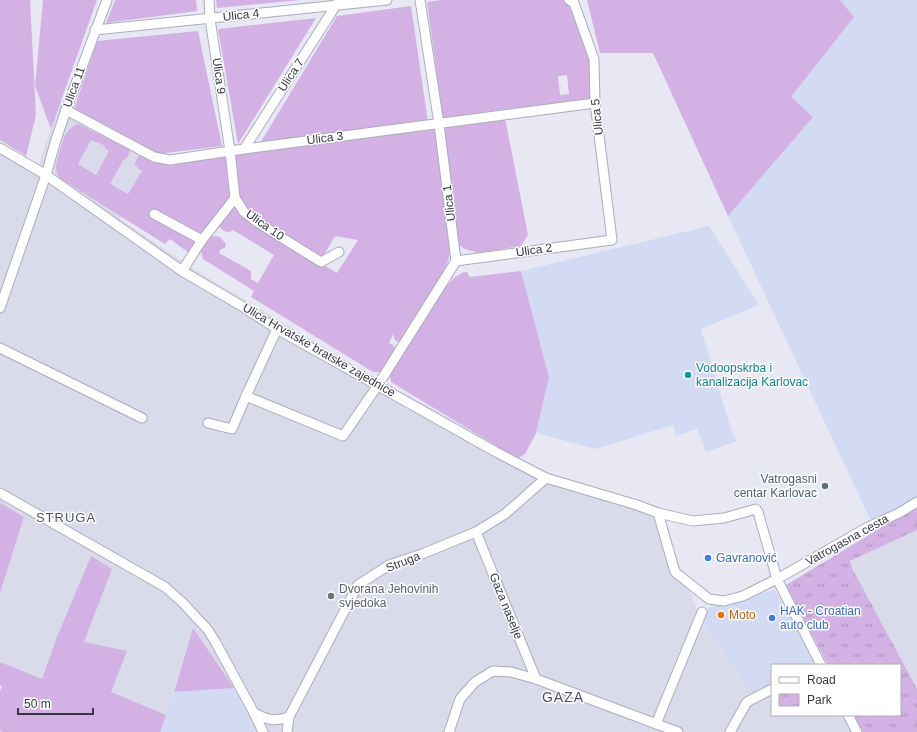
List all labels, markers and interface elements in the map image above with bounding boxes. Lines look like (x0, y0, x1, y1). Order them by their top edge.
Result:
street label: Ulica 4 (222, 6, 260, 24)
street label: Ulica 7 (275, 56, 307, 94)
street label: Ulica 9 (210, 57, 229, 95)
street label: Ulica 11 (60, 64, 88, 109)
street label: Ulica 5 (588, 98, 606, 136)
street label: Ulica 3 (306, 129, 344, 147)
street label: Ulica 1 (440, 184, 458, 222)
street label: Ulica 10 (243, 207, 287, 243)
street label: Ulica 2 (515, 240, 553, 259)
street label: Ulica Hrvatske bratske zajednice (240, 300, 398, 400)
place label: Vodoopskrba i kanalizacija Karlovac (696, 361, 808, 389)
marker: Vodoopskrba i kanalizacija Karlovac (683, 370, 693, 380)
place label: Vatrogasni centar Karlovac (734, 472, 817, 500)
marker: Vatrogasni centar Karlovac (820, 481, 830, 491)
district label: STRUGA (36, 510, 96, 525)
street label: Vatrogasna cesta (803, 511, 891, 569)
street label: Struga (384, 549, 422, 575)
place label: Gavranović (716, 551, 777, 565)
marker: Gavranović (703, 553, 713, 563)
street label: Gaza naselje (486, 571, 526, 641)
place label: Dvorana Jehovinih svjedoka (339, 582, 438, 610)
marker: Dvorana Jehovinih svjedoka (326, 591, 336, 601)
place label: HAK - Croatian auto club (780, 604, 861, 632)
place label: Moto (729, 608, 756, 622)
marker: Moto (716, 610, 726, 620)
marker: HAK - Croatian auto club (767, 613, 777, 623)
legend (771, 664, 901, 716)
text: Road (807, 673, 836, 687)
district label: GAZA (542, 689, 584, 705)
scale bar (18, 690, 93, 716)
text: Park (807, 693, 833, 707)
text: 50 m (24, 697, 51, 711)

